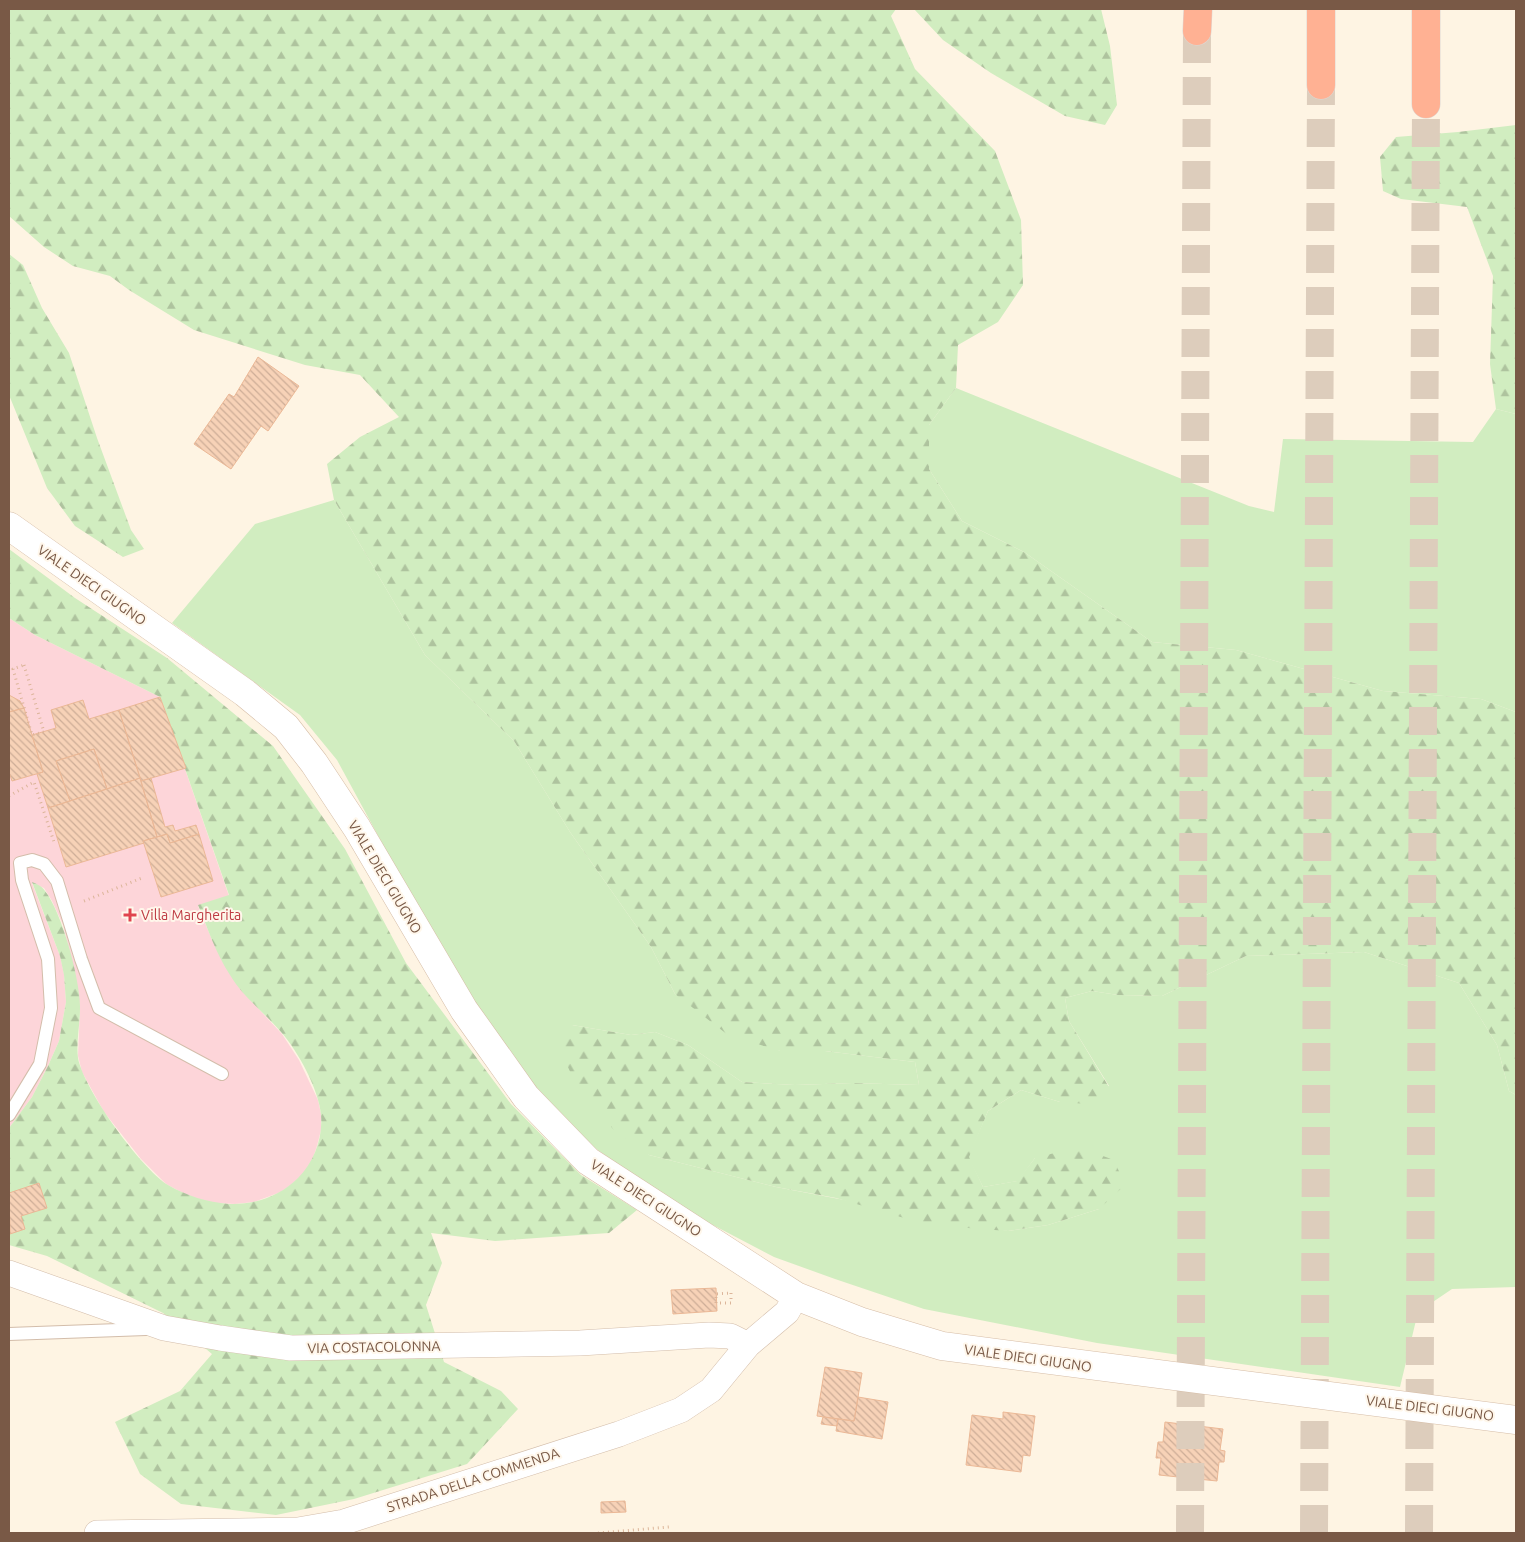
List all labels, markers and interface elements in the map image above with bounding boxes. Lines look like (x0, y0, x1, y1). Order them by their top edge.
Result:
street label: VIALE DIECI GIUGNO (35, 542, 149, 629)
street label: VIALE DIECI GIUGNO (345, 818, 425, 936)
place label: Villa Margherita (141, 907, 241, 923)
marker: Villa Margherita (123, 908, 137, 922)
street label: VIALE DIECI GIUGNO (588, 1156, 704, 1240)
street label: VIA COSTACOLONNA (307, 1338, 441, 1356)
street label: VIALE DIECI GIUGNO (963, 1341, 1093, 1375)
street label: VIALE DIECI GIUGNO (1365, 1392, 1495, 1424)
street label: STRADA DELLA COMMENDA (385, 1445, 561, 1515)

